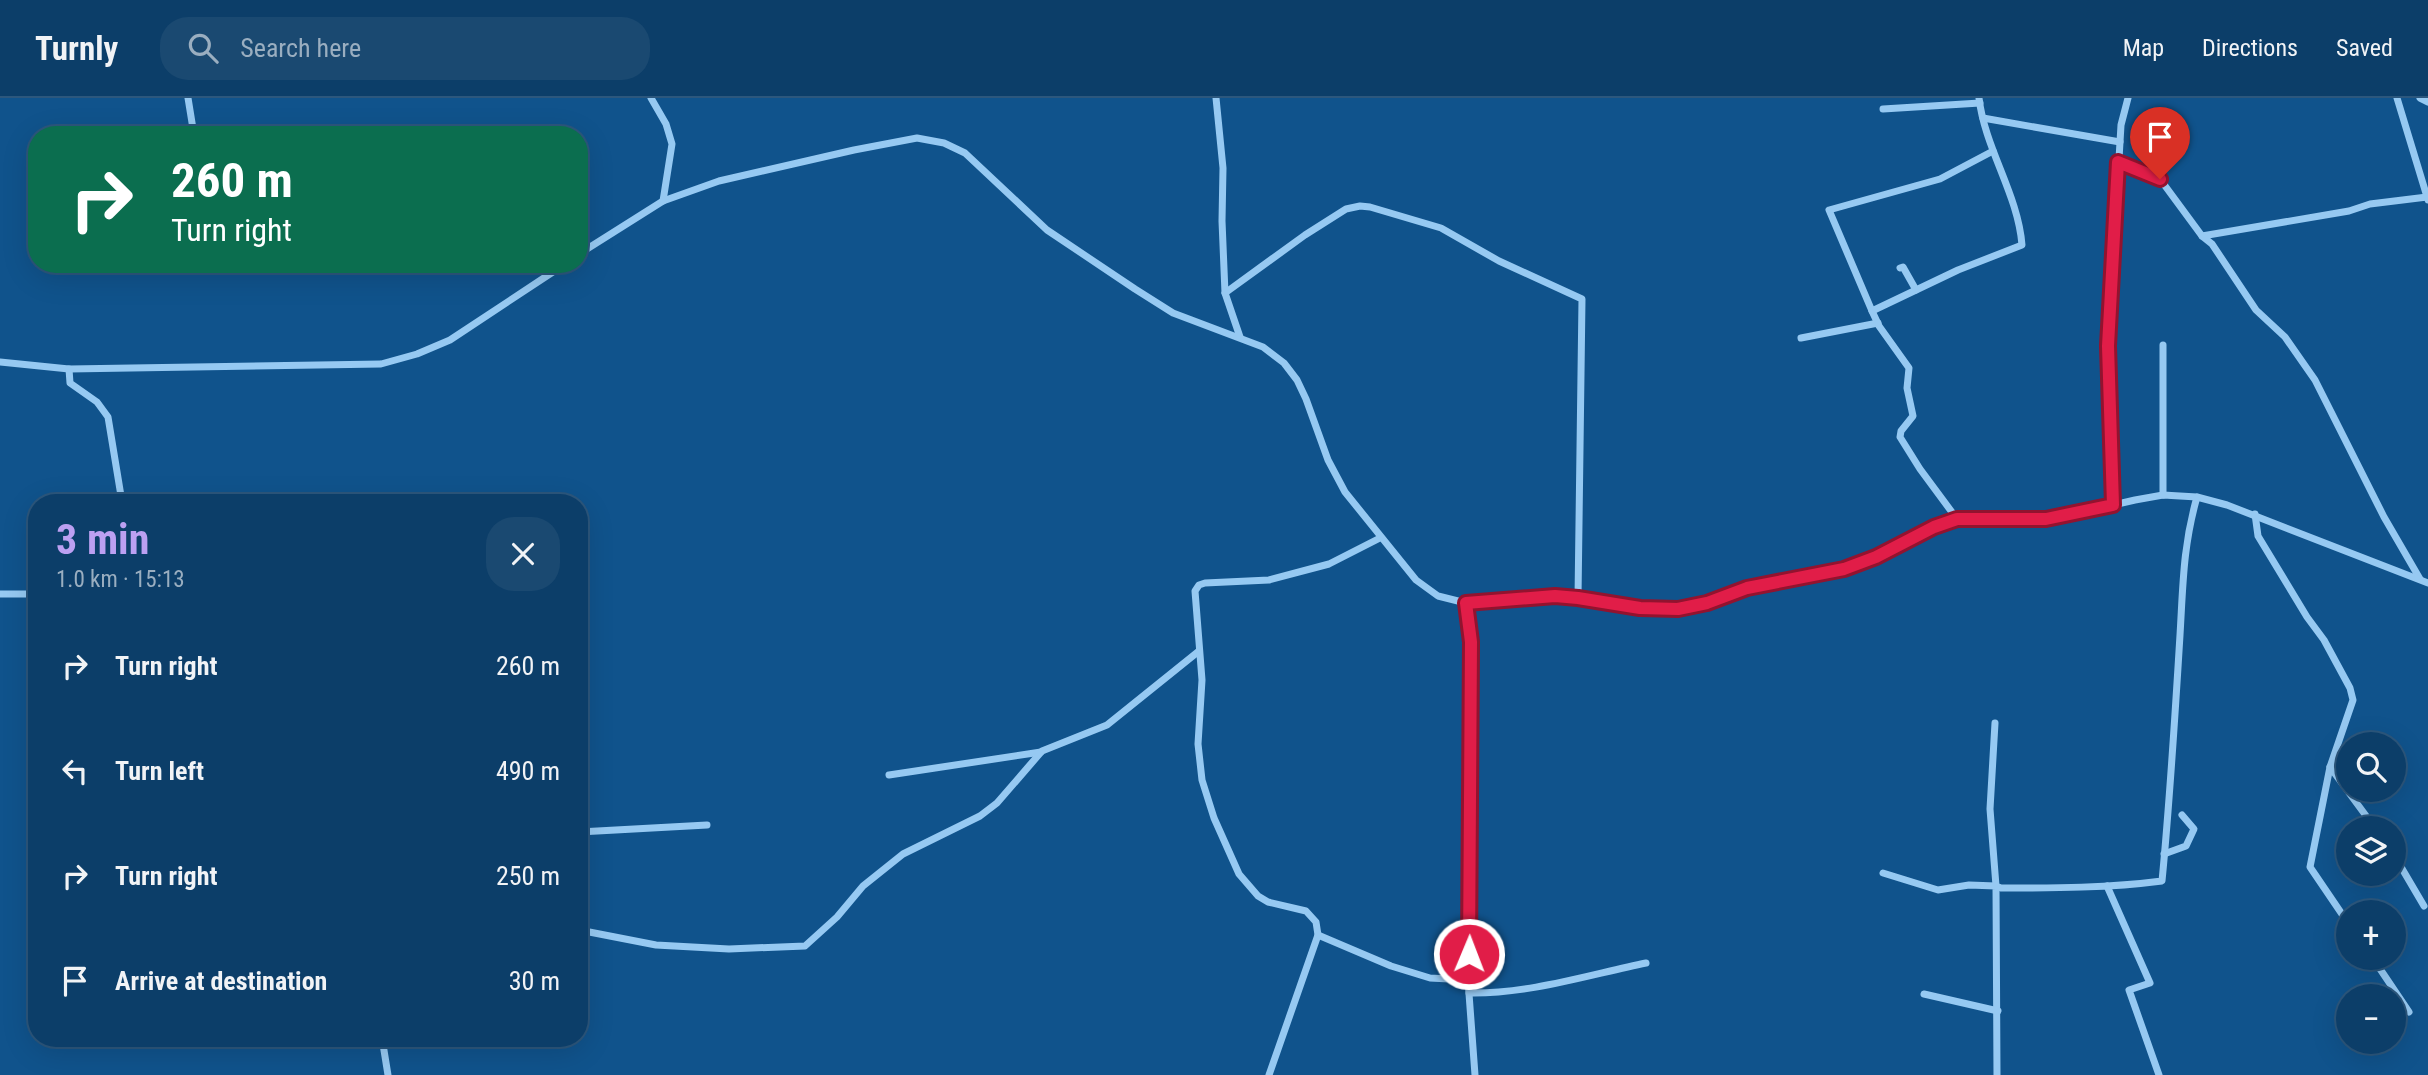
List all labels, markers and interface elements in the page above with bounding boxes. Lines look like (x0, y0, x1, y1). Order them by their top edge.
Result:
search box (160, 17, 650, 80)
text: Turnly (35, 29, 118, 68)
icon: search (184, 29, 222, 67)
text: Search here (240, 33, 361, 63)
text: Map (2123, 34, 2164, 62)
text: Directions (2202, 34, 2298, 62)
text: Saved (2336, 34, 2393, 62)
pin (2130, 107, 2190, 179)
icon: arrive (2141, 118, 2179, 156)
text: 260 m (171, 152, 293, 209)
icon: right (56, 154, 147, 245)
text: Turn right (171, 211, 292, 249)
text: 3 min (56, 515, 149, 564)
button: close (486, 517, 560, 591)
text: 1.0 km · 15:13 (56, 566, 185, 593)
icon: right (56, 647, 94, 685)
text: Turn right (115, 651, 217, 681)
text: 260 m (496, 651, 560, 681)
map controls (2336, 732, 2406, 1054)
button: search (2336, 732, 2406, 802)
icon: left (56, 752, 94, 790)
text: Turn left (115, 756, 204, 786)
text: 490 m (496, 756, 560, 786)
button: layers (2336, 816, 2406, 886)
icon: right (56, 857, 94, 895)
text: Turn right (115, 861, 217, 891)
text: 250 m (496, 861, 560, 891)
button: + (2336, 900, 2406, 970)
position arrow (1432, 917, 1506, 991)
icon: arrive (56, 962, 94, 1000)
text: Arrive at destination (115, 966, 327, 996)
text: 30 m (509, 966, 560, 996)
button: − (2336, 984, 2406, 1054)

